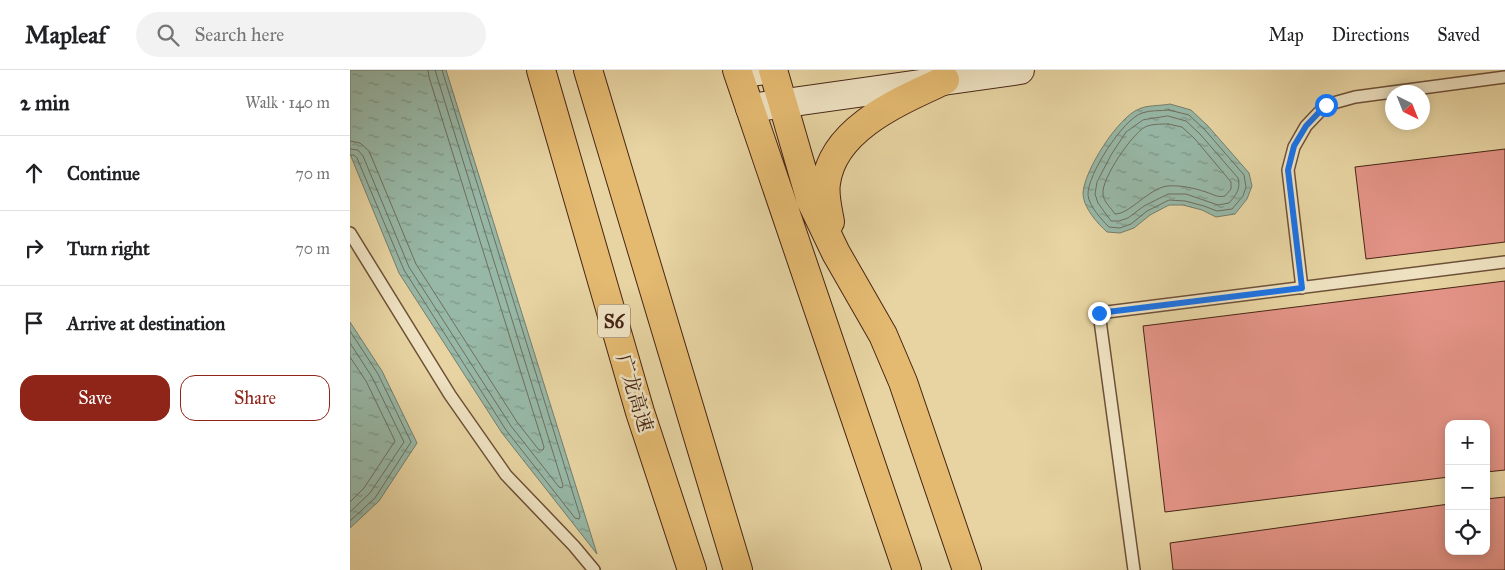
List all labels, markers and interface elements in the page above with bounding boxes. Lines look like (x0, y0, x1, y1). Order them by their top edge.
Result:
search box (136, 12, 486, 57)
text: Mapleaf (25, 20, 106, 50)
icon: search (154, 21, 182, 49)
text: Search here (194, 23, 284, 46)
text: Map (1268, 24, 1304, 46)
text: Directions (1332, 24, 1409, 46)
text: Saved (1437, 24, 1480, 46)
north arrow (1385, 85, 1430, 130)
text: 2 min (20, 90, 70, 116)
text: Walk · 140 m (245, 93, 330, 112)
route start (1315, 94, 1338, 117)
icon: ahead (20, 159, 48, 187)
text: Continue (67, 162, 140, 185)
text: 70 m (295, 164, 330, 183)
icon: right (20, 234, 48, 262)
text: Turn right (67, 237, 150, 260)
text: 70 m (295, 239, 330, 258)
route end (1088, 302, 1111, 325)
road number: S6 (598, 305, 630, 338)
icon: arrive (20, 309, 48, 337)
text: Arrive at destination (67, 312, 225, 335)
street label: 广龙高速 (612, 351, 658, 435)
button: Save (20, 375, 170, 421)
button: Share (180, 375, 330, 421)
map controls (1445, 420, 1490, 555)
button: + (1445, 420, 1490, 465)
button: − (1445, 465, 1490, 510)
button: locate (1445, 510, 1490, 555)

